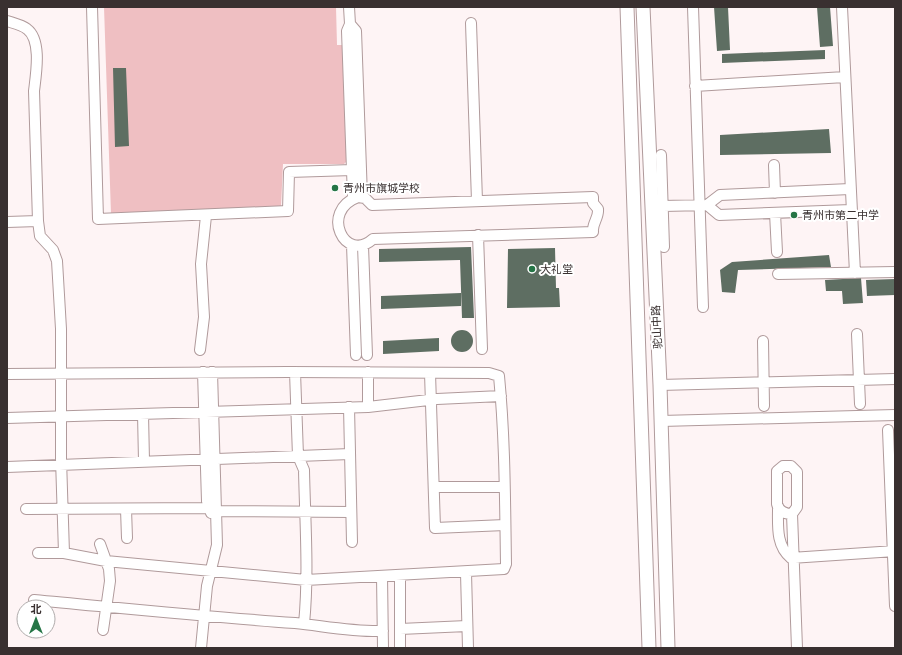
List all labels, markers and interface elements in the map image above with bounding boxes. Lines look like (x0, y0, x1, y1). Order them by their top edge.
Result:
place label: 青州市旗城学校 (343, 182, 420, 195)
marker: 青州市旗城学校 (330, 183, 340, 193)
place label: 青州市第二中学 (802, 209, 879, 222)
marker: 青州市第二中学 (789, 210, 799, 220)
place label: 大礼堂 (540, 263, 573, 276)
marker: 大礼堂 (527, 264, 537, 274)
street label: 驼山中路 (649, 305, 665, 349)
north arrow (16, 599, 56, 639)
text: 北 (31, 603, 42, 616)

